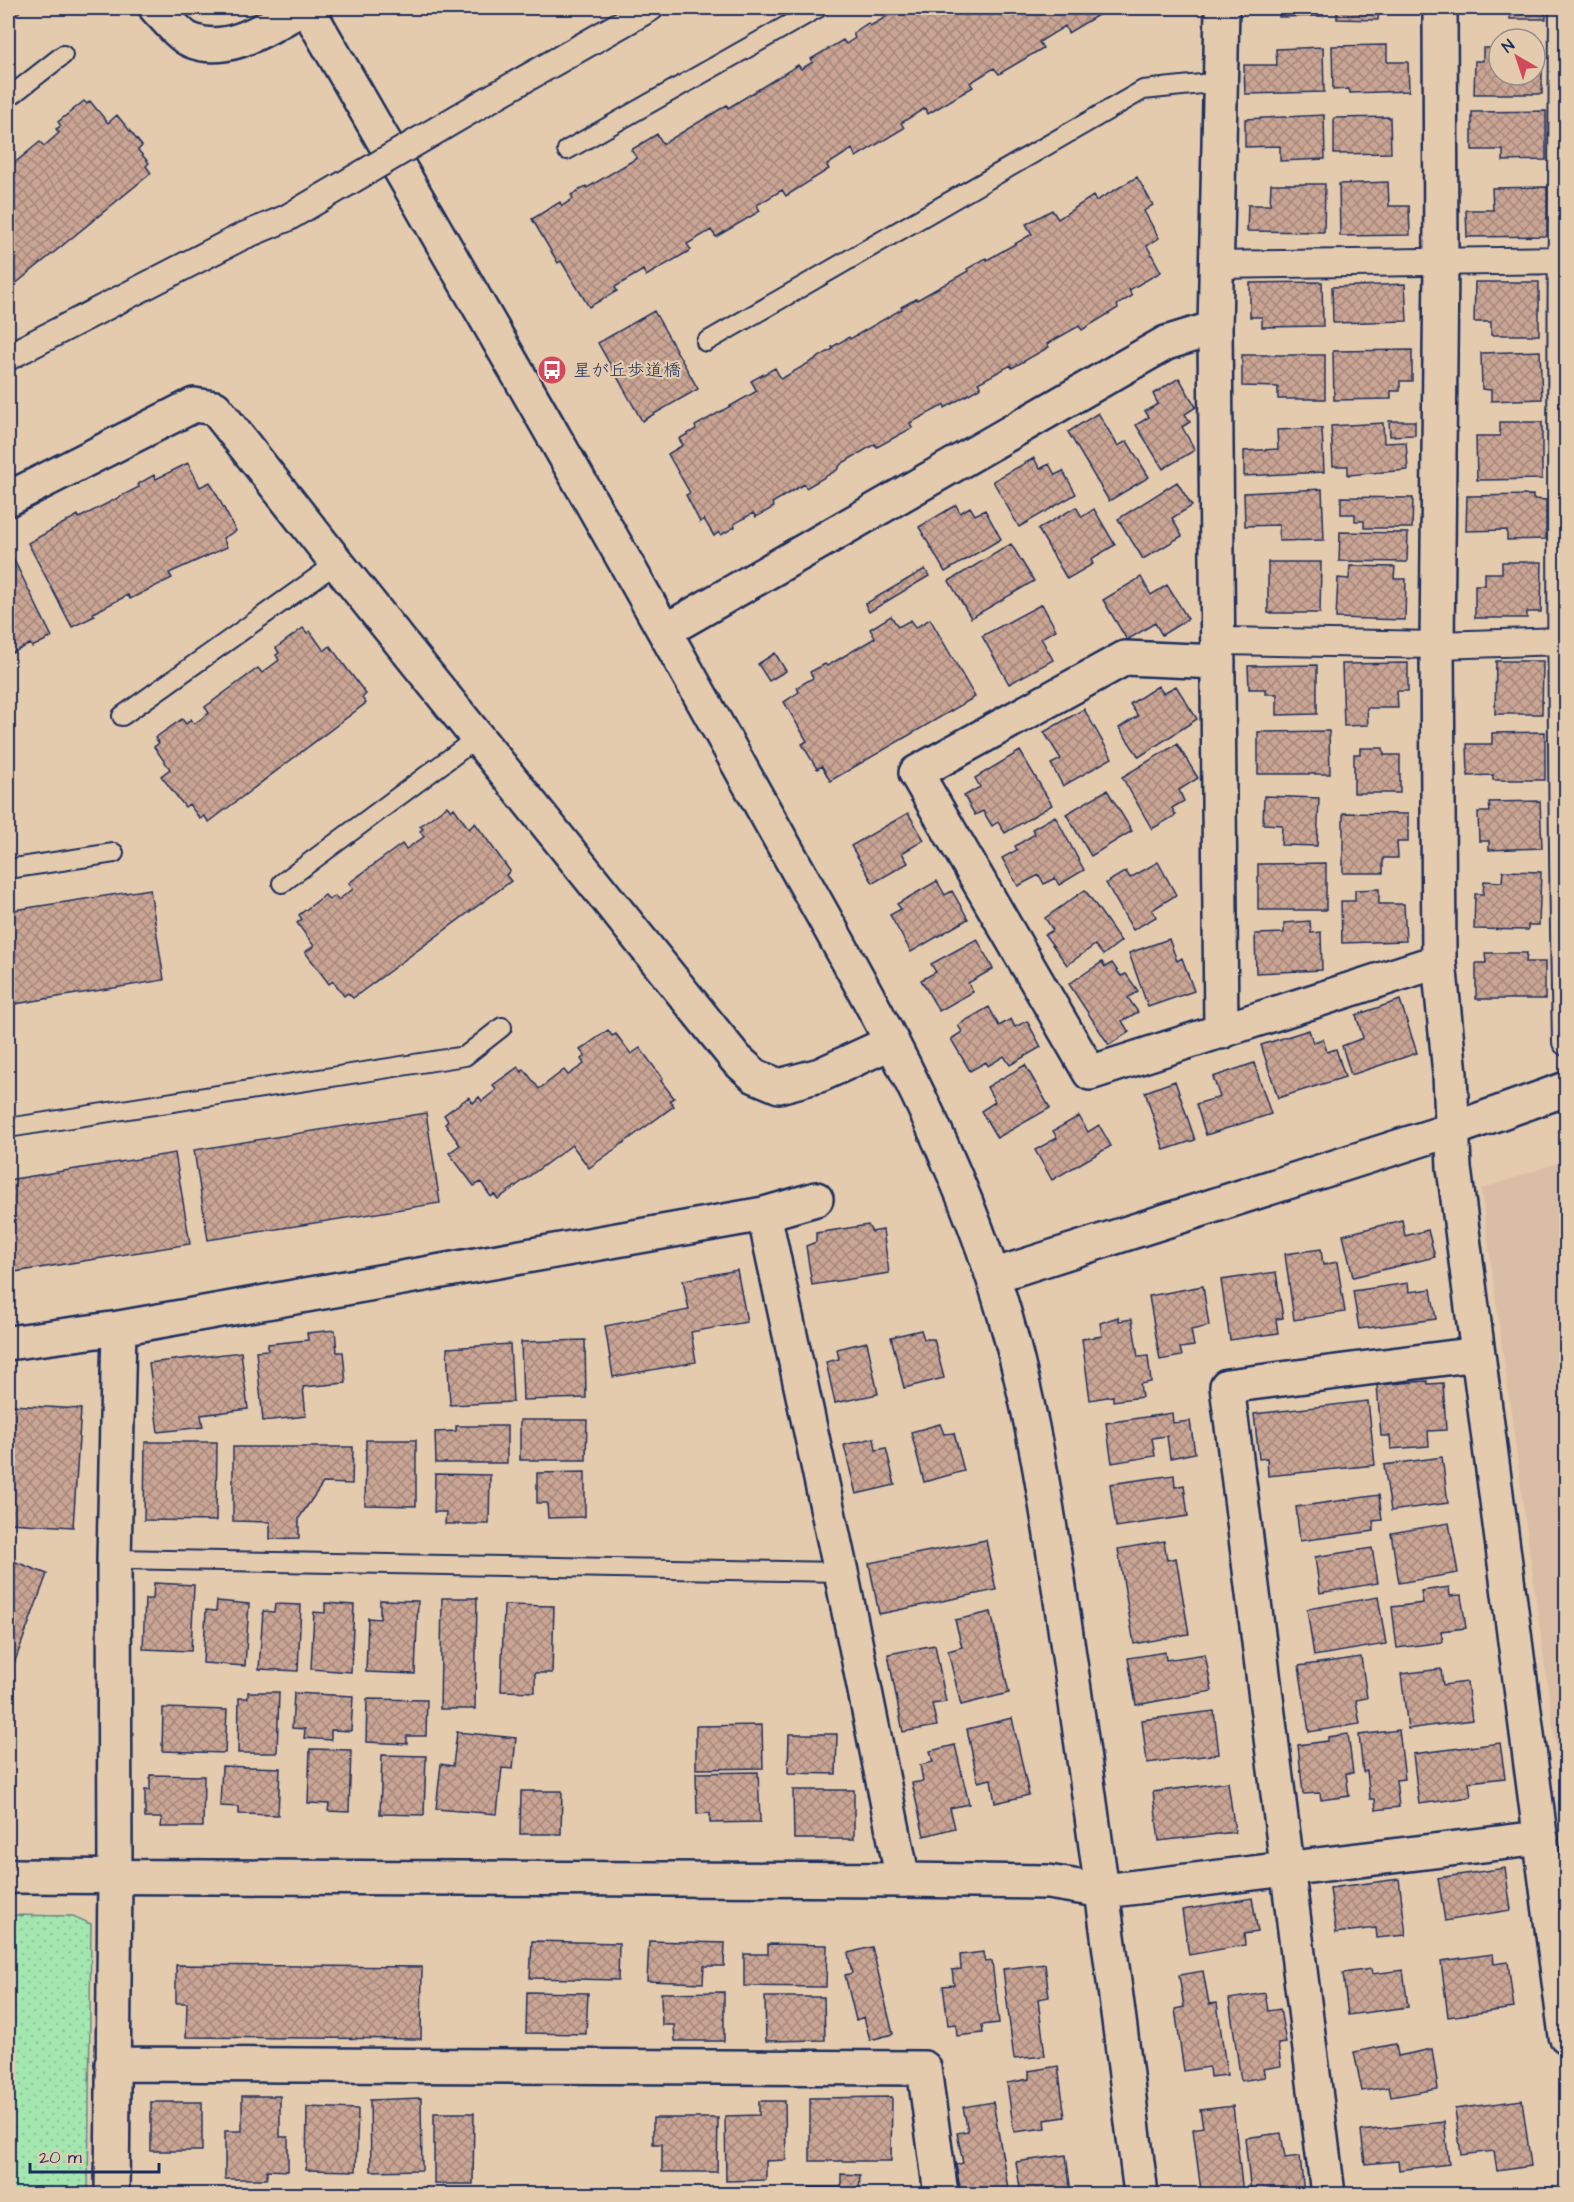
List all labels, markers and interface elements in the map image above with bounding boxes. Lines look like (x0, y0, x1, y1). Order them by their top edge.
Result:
north arrow (1487, 27, 1547, 87)
text: N (1497, 34, 1519, 58)
bus stop icon: 星が丘歩道橋 (536, 354, 568, 386)
place label: 星が丘歩道橋 (573, 358, 681, 383)
scale bar (30, 2136, 159, 2174)
text: 20 m (39, 2145, 82, 2170)

